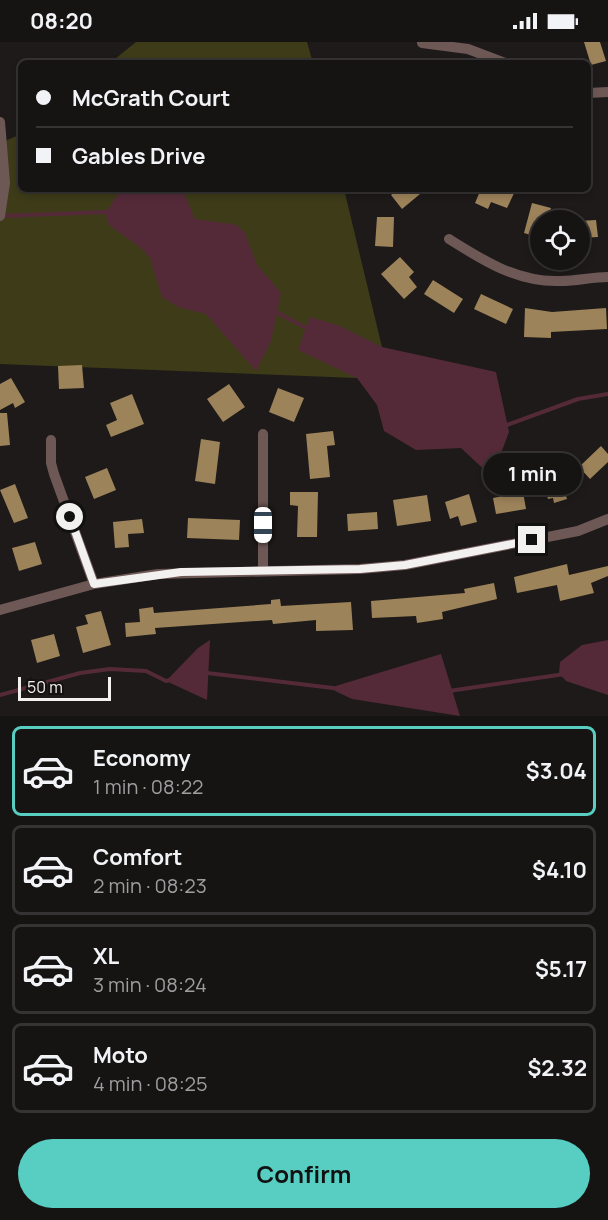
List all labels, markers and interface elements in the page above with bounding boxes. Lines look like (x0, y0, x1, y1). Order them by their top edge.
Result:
text: 08:20 (30, 6, 93, 36)
text: McGrath Court (72, 83, 230, 113)
text: Gables Drive (72, 141, 205, 171)
map controls (530, 210, 590, 270)
button: locate (530, 210, 590, 270)
callout: 1 min (482, 453, 582, 495)
text: 1 min (508, 460, 557, 487)
route start (56, 503, 83, 530)
car (254, 507, 272, 543)
route end (518, 526, 545, 553)
scale bar (18, 674, 111, 702)
text: 50 m (27, 676, 63, 698)
text: Economy (93, 743, 191, 773)
icon: car (21, 744, 75, 798)
text: $3.04 (526, 756, 587, 786)
text: 1 min · 08:22 (93, 773, 203, 800)
text: Comfort (93, 842, 182, 872)
icon: car (21, 843, 75, 897)
text: $4.10 (532, 855, 587, 885)
text: 2 min · 08:23 (93, 872, 207, 899)
text: XL (93, 941, 119, 971)
icon: car (21, 942, 75, 996)
text: $5.17 (535, 954, 587, 984)
text: 3 min · 08:24 (93, 971, 207, 998)
text: Moto (93, 1040, 148, 1070)
icon: car (21, 1041, 75, 1095)
text: $2.32 (528, 1053, 587, 1083)
text: 4 min · 08:25 (93, 1070, 208, 1097)
button: Confirm (18, 1139, 590, 1208)

